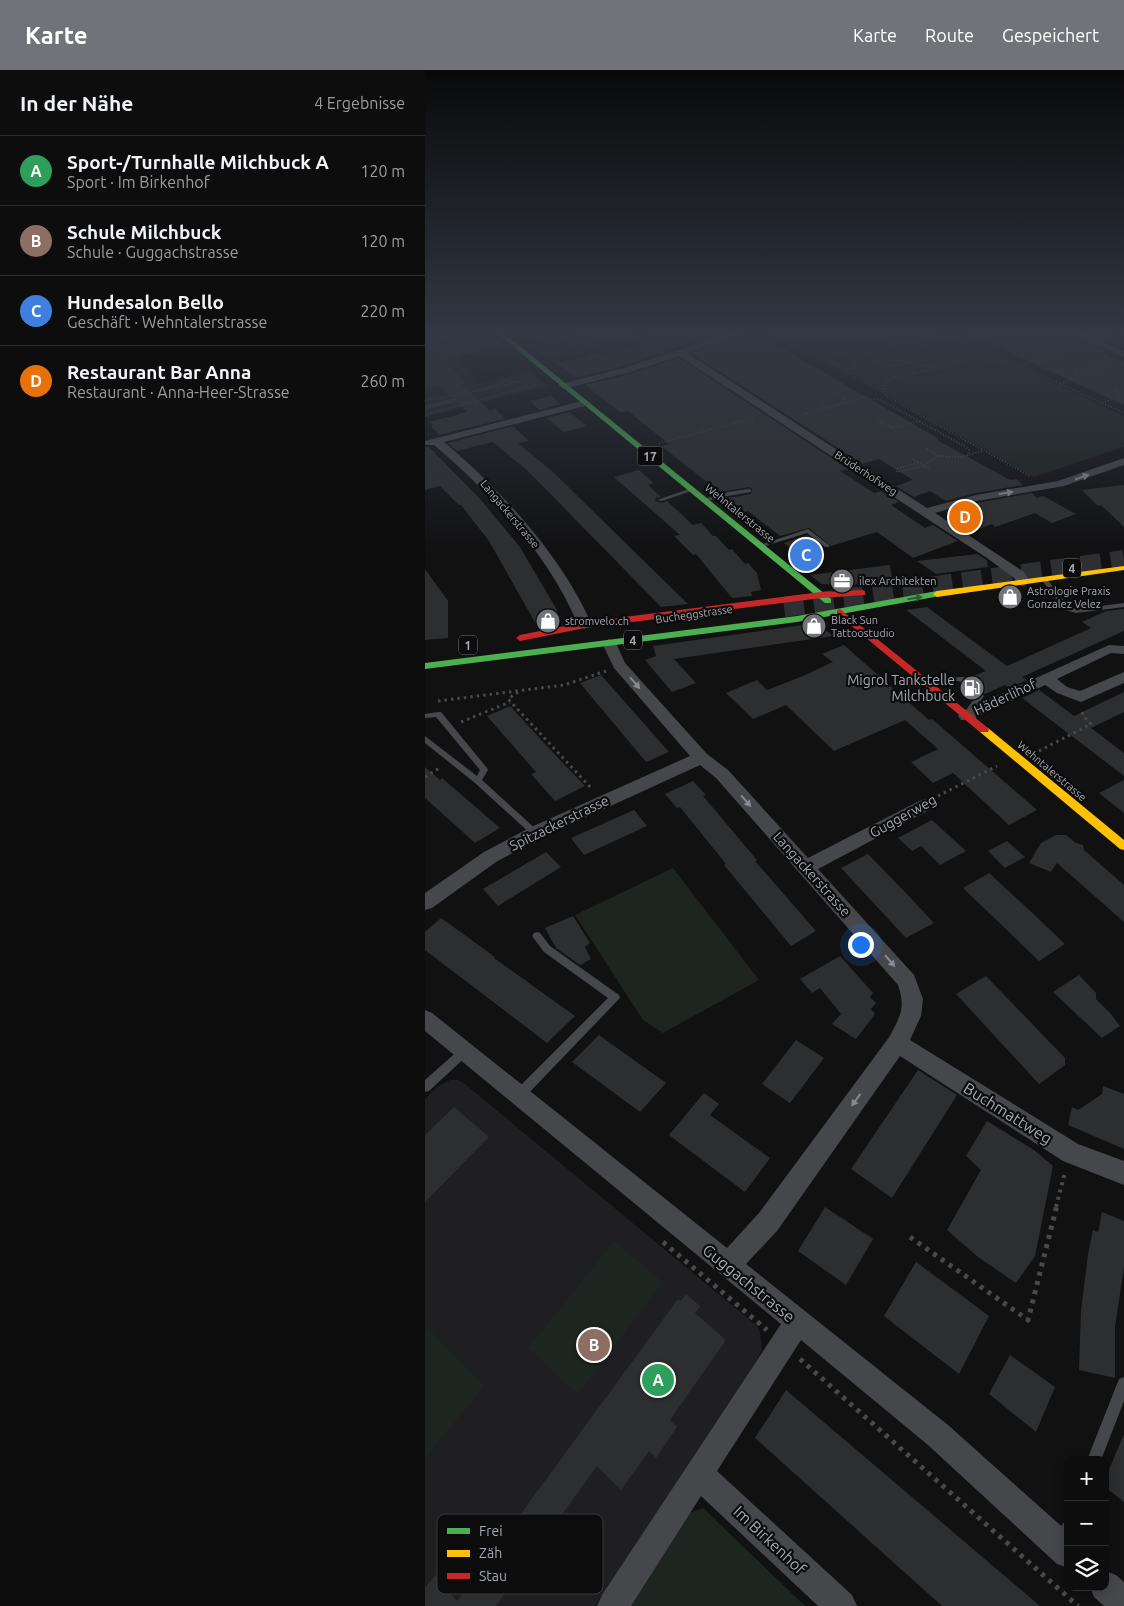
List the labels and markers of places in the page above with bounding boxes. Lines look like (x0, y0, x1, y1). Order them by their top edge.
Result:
pin: D (949, 498, 981, 536)
pin: C (790, 536, 822, 574)
office icon: ilex Architekten (829, 568, 855, 594)
place label: ilex Architekten (859, 575, 937, 587)
shop icon: Astrologie Praxis Gonzalez Velez (997, 584, 1023, 610)
place label: Astrologie Praxis Gonzalez Velez (1027, 585, 1111, 610)
shop icon: stromvelo.ch (535, 608, 561, 634)
shop icon: Black Sun Tattoostudio (801, 613, 827, 639)
place label: Black Sun Tattoostudio (831, 614, 895, 639)
place label: stromvelo.ch (565, 615, 629, 627)
place label: Migrol Tankstelle Milchbuck (847, 672, 955, 704)
fuel station icon: Migrol Tankstelle Milchbuck (959, 675, 985, 701)
pin: B (578, 1326, 610, 1364)
pin: A (642, 1361, 674, 1399)

